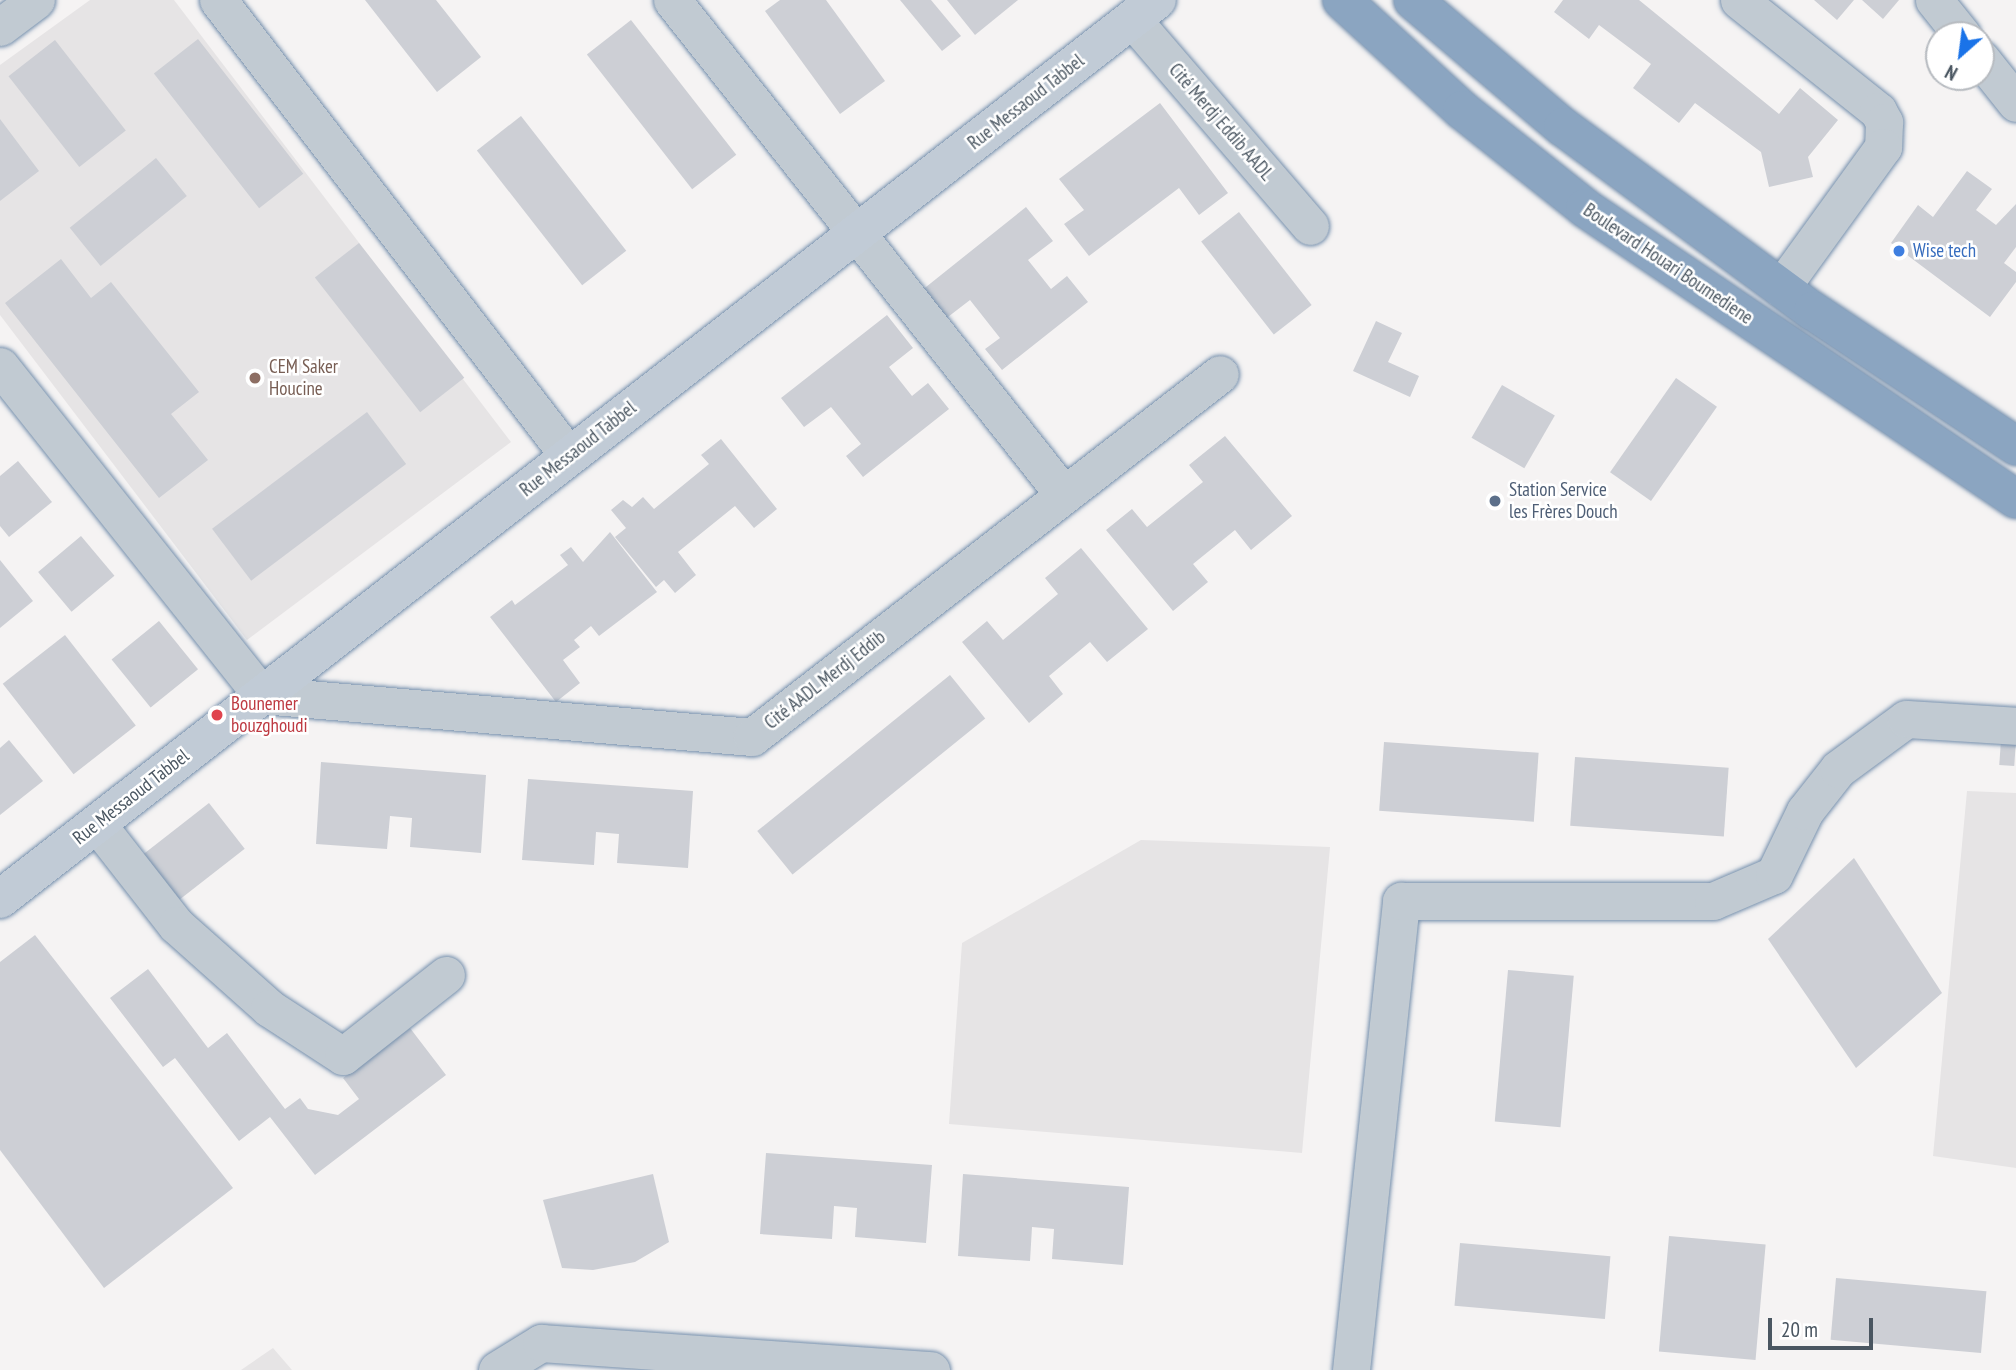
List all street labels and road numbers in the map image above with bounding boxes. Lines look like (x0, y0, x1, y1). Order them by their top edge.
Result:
street label: Rue Messaoud Tabbel (963, 49, 1089, 155)
street label: Cité Merdj Eddib AADL (1164, 59, 1278, 185)
street label: Boulevard Houari Boumediene (1579, 199, 1757, 329)
street label: Rue Messaoud Tabbel (515, 396, 641, 502)
street label: Cité AADL Merdj Eddib (760, 625, 890, 735)
street label: Rue Messaoud Tabbel (68, 744, 194, 850)

